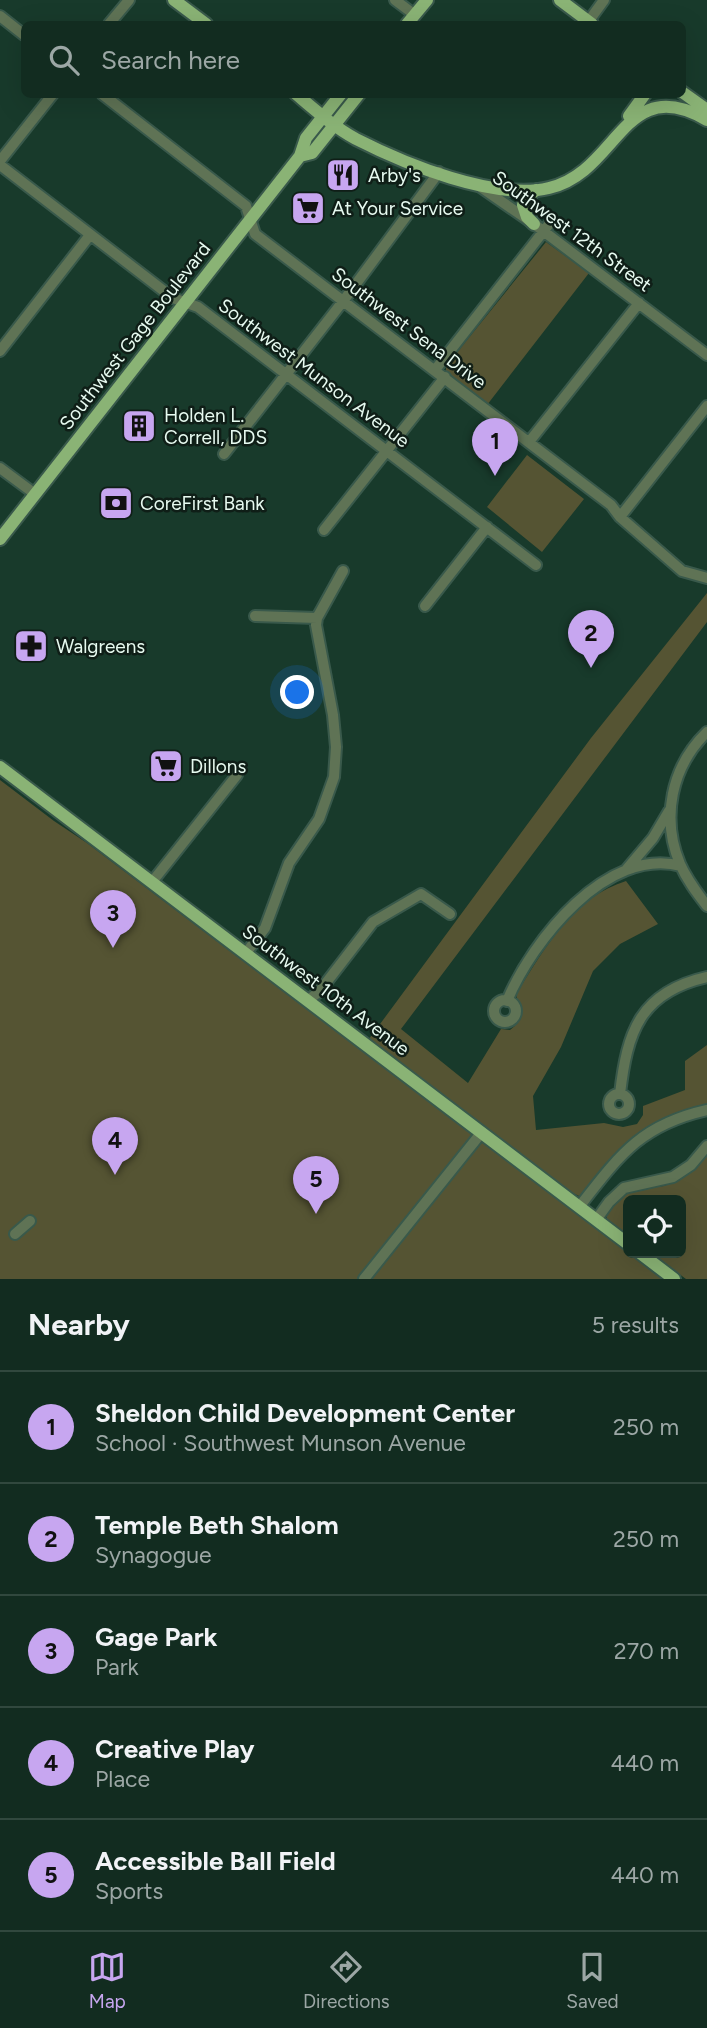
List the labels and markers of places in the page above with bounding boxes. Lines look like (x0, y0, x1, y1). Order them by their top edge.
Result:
restaurant icon: Arby's (324, 156, 362, 194)
place label: Arby's (368, 164, 421, 187)
supermarket icon: At Your Service (289, 189, 327, 227)
place label: At Your Service (332, 197, 463, 220)
place label: Holden L. Correll, DDS (164, 404, 267, 449)
building icon: Holden L. Correll, DDS (120, 407, 158, 445)
pin: 1 (472, 418, 518, 476)
bank icon: CoreFirst Bank (97, 484, 135, 522)
place label: CoreFirst Bank (140, 492, 265, 515)
pin: 2 (568, 610, 614, 668)
pharmacy icon: Walgreens (12, 627, 50, 665)
place label: Walgreens (56, 635, 145, 658)
supermarket icon: Dillons (147, 747, 185, 785)
place label: Dillons (190, 755, 246, 778)
pin: 3 (90, 890, 136, 948)
pin: 4 (92, 1117, 138, 1175)
pin: 5 (293, 1156, 339, 1214)

